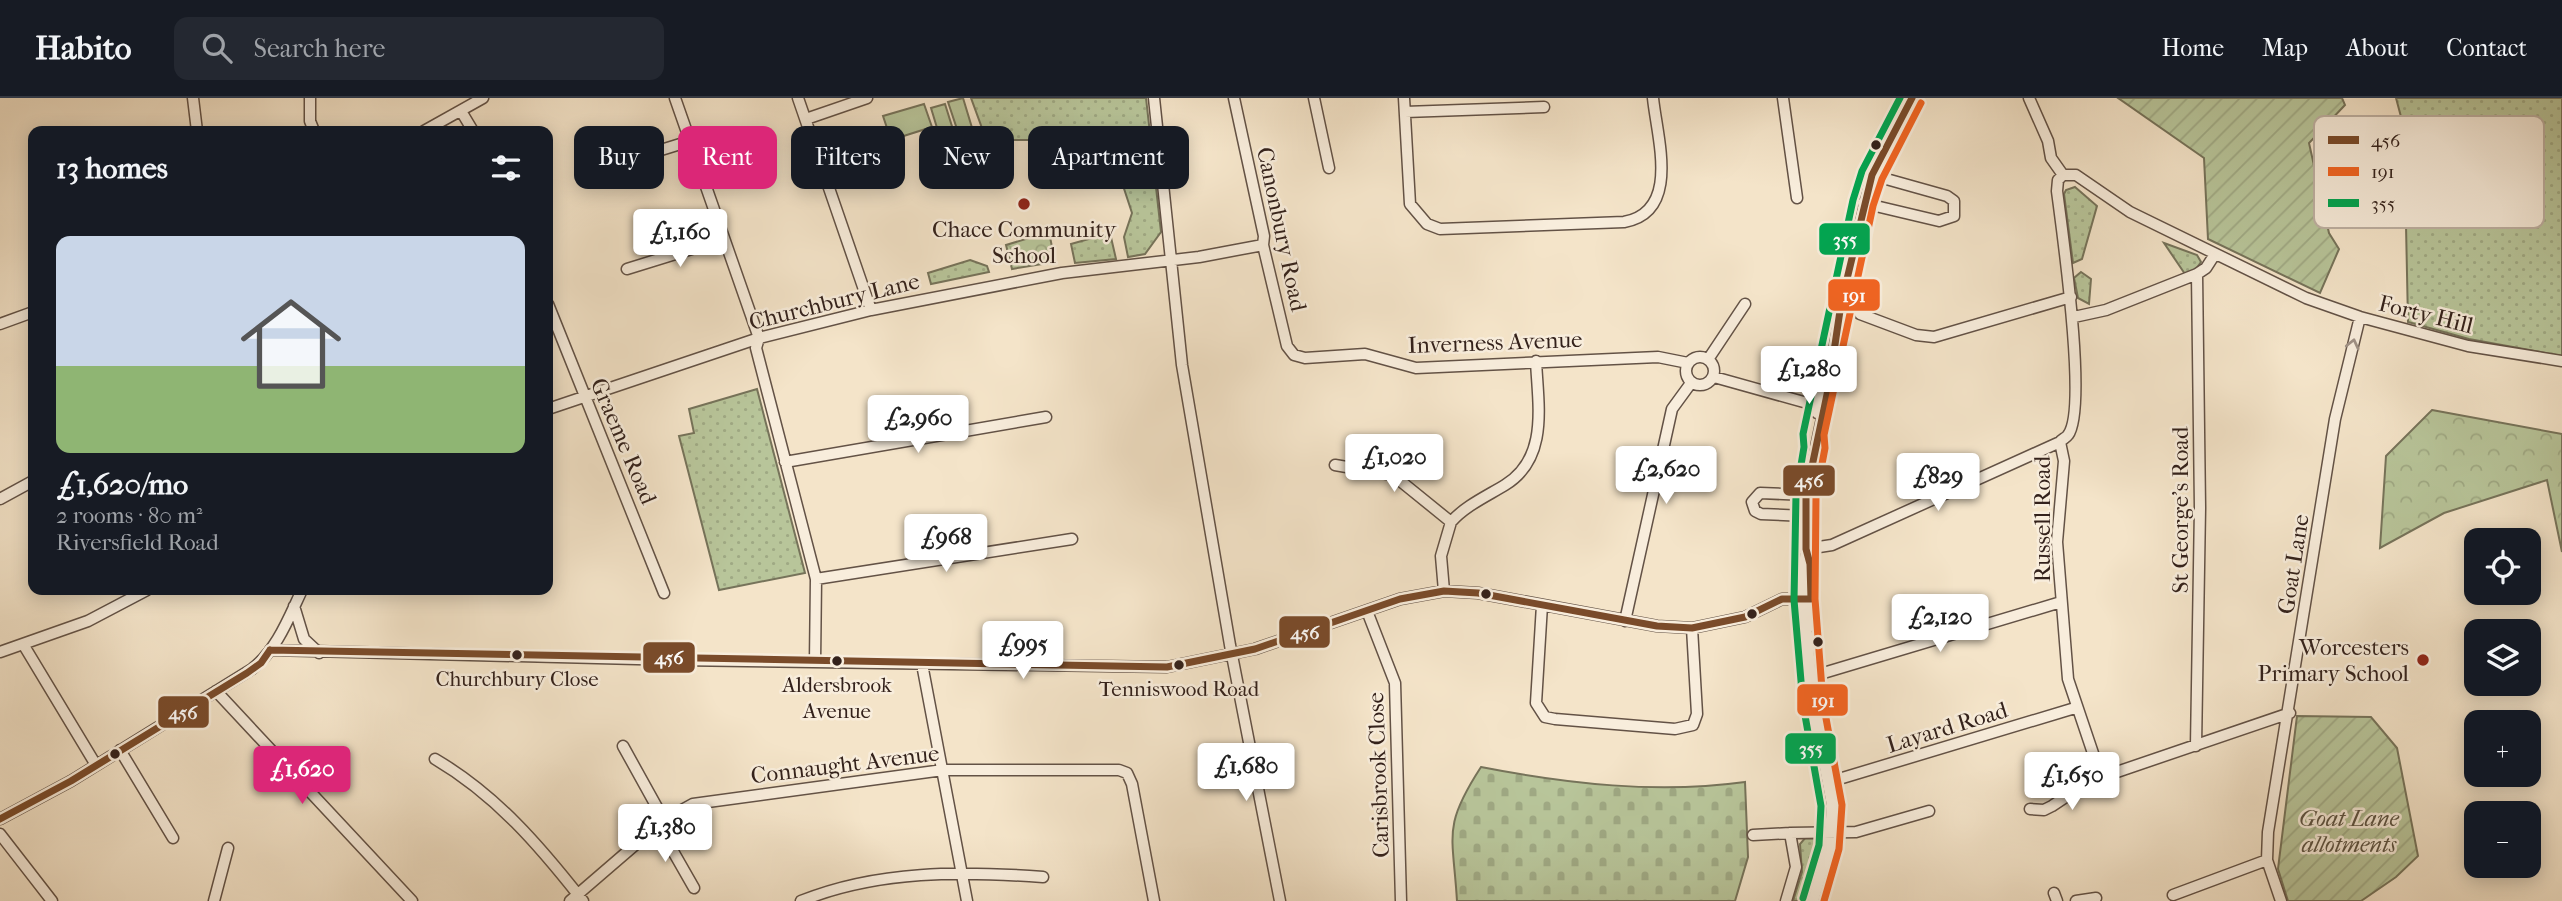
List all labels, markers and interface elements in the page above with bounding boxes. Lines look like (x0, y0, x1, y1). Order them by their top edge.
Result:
search box (174, 17, 664, 80)
text: Habito (35, 29, 132, 68)
icon: search (198, 29, 236, 67)
text: Search here (254, 33, 385, 64)
text: Home (2162, 34, 2224, 62)
text: Map (2262, 34, 2308, 62)
text: About (2346, 34, 2408, 62)
text: Contact (2446, 34, 2527, 62)
legend (2314, 116, 2544, 228)
chip: Buy (574, 126, 664, 189)
chip: Rent (678, 126, 777, 189)
chip: Filters (791, 126, 905, 189)
chip: New (919, 126, 1014, 189)
chip: Apartment (1028, 126, 1189, 189)
text: 456 (2371, 130, 2401, 152)
unlabelled marker (1869, 138, 1883, 152)
street label: Canonbury Road (1251, 145, 1312, 314)
icon: filters (487, 149, 525, 187)
text: 13 homes (56, 151, 168, 186)
text: 191 (2371, 161, 2395, 183)
text: 355 (2371, 193, 2395, 215)
marker: Chace Community School (1016, 196, 1032, 212)
pin: £1,160 (623, 209, 737, 269)
place label: Chace Community School (932, 216, 1117, 269)
text: £1,160 (649, 218, 711, 245)
line badge: 355 (1818, 222, 1871, 256)
text: 355 (1833, 229, 1857, 251)
street label: Churchbury Lane (746, 267, 922, 336)
line badge: 191 (1827, 278, 1881, 312)
icon: home (228, 281, 354, 407)
text: 191 (1842, 285, 1866, 307)
street label: Forty Hill (2376, 290, 2477, 339)
street label: Inverness Avenue (1407, 326, 1583, 359)
one-way arrow (2345, 338, 2360, 350)
pin: £1,280 (1752, 346, 1866, 406)
text: £1,280 (1777, 355, 1841, 382)
street label: Graeme Road (585, 374, 662, 509)
pin: £2,960 (861, 396, 975, 455)
text: £2,960 (884, 404, 952, 431)
street label: St George's Road (2167, 426, 2194, 593)
pin: £1,020 (1337, 434, 1451, 494)
text: £1,020 (1361, 443, 1427, 470)
pin: £2,620 (1609, 446, 1723, 506)
pin: £829 (1897, 454, 1979, 513)
text: £2,620 (1632, 455, 1700, 482)
street label: Russell Road (2029, 455, 2056, 582)
text: £829 (1913, 462, 1963, 489)
line badge: 456 (1782, 464, 1836, 497)
text: £1,620/mo (56, 467, 188, 502)
text: 456 (1793, 470, 1824, 492)
text: 2 rooms · 80 m² (56, 502, 203, 529)
street label: Goat Lane (2272, 512, 2315, 616)
pin: £968 (905, 514, 987, 574)
text: £968 (920, 523, 972, 550)
map controls (2464, 528, 2541, 878)
button: locate (2464, 528, 2541, 605)
text: Riversfield Road (56, 529, 219, 556)
unlabelled marker (1479, 587, 1493, 601)
pin: £2,120 (1883, 594, 1997, 654)
text: £2,120 (1908, 603, 1972, 630)
unlabelled marker (1745, 607, 1759, 621)
line badge: 456 (1278, 615, 1331, 649)
button: layers (2464, 619, 2541, 696)
pin: £995 (982, 622, 1064, 681)
text: 456 (1289, 622, 1320, 644)
text: £995 (998, 630, 1048, 657)
place label: Worcesters Primary School (2258, 634, 2410, 687)
unlabelled marker (1811, 635, 1825, 649)
line badge: 456 (642, 641, 696, 674)
text: 456 (653, 647, 684, 669)
marker: Churchbury Close (510, 648, 524, 662)
marker: Worcesters Primary School (2415, 652, 2431, 668)
marker: Aldersbrook Avenue (830, 654, 844, 668)
marker: Tenniswood Road (1172, 658, 1186, 672)
place label: Churchbury Close (435, 667, 599, 691)
place label: Aldersbrook Avenue (781, 673, 892, 723)
place label: Tenniswood Road (1099, 677, 1260, 701)
line badge: 191 (1796, 683, 1849, 717)
text: 191 (1811, 690, 1835, 712)
street label: Carisbrook Close (1362, 692, 1395, 858)
line badge: 456 (157, 695, 210, 729)
street label: Layard Road (1883, 696, 2011, 759)
text: 456 (167, 702, 198, 724)
button: + (2464, 710, 2541, 787)
line badge: 355 (1784, 732, 1837, 765)
text: 355 (1799, 738, 1823, 760)
street label: Connaught Avenue (749, 740, 941, 789)
pin: £1,680 (1189, 744, 1303, 803)
pin: £1,620 (245, 746, 359, 806)
unlabelled marker (108, 747, 122, 761)
text: £1,680 (1214, 752, 1278, 779)
pin: £1,650 (2015, 752, 2129, 812)
text: £1,620 (269, 755, 335, 782)
text: £1,650 (2040, 761, 2104, 788)
button: − (2464, 801, 2541, 878)
pin: £1,380 (608, 804, 722, 864)
park label: Goat Lane allotments (2299, 805, 2400, 858)
text: £1,380 (634, 813, 696, 840)

